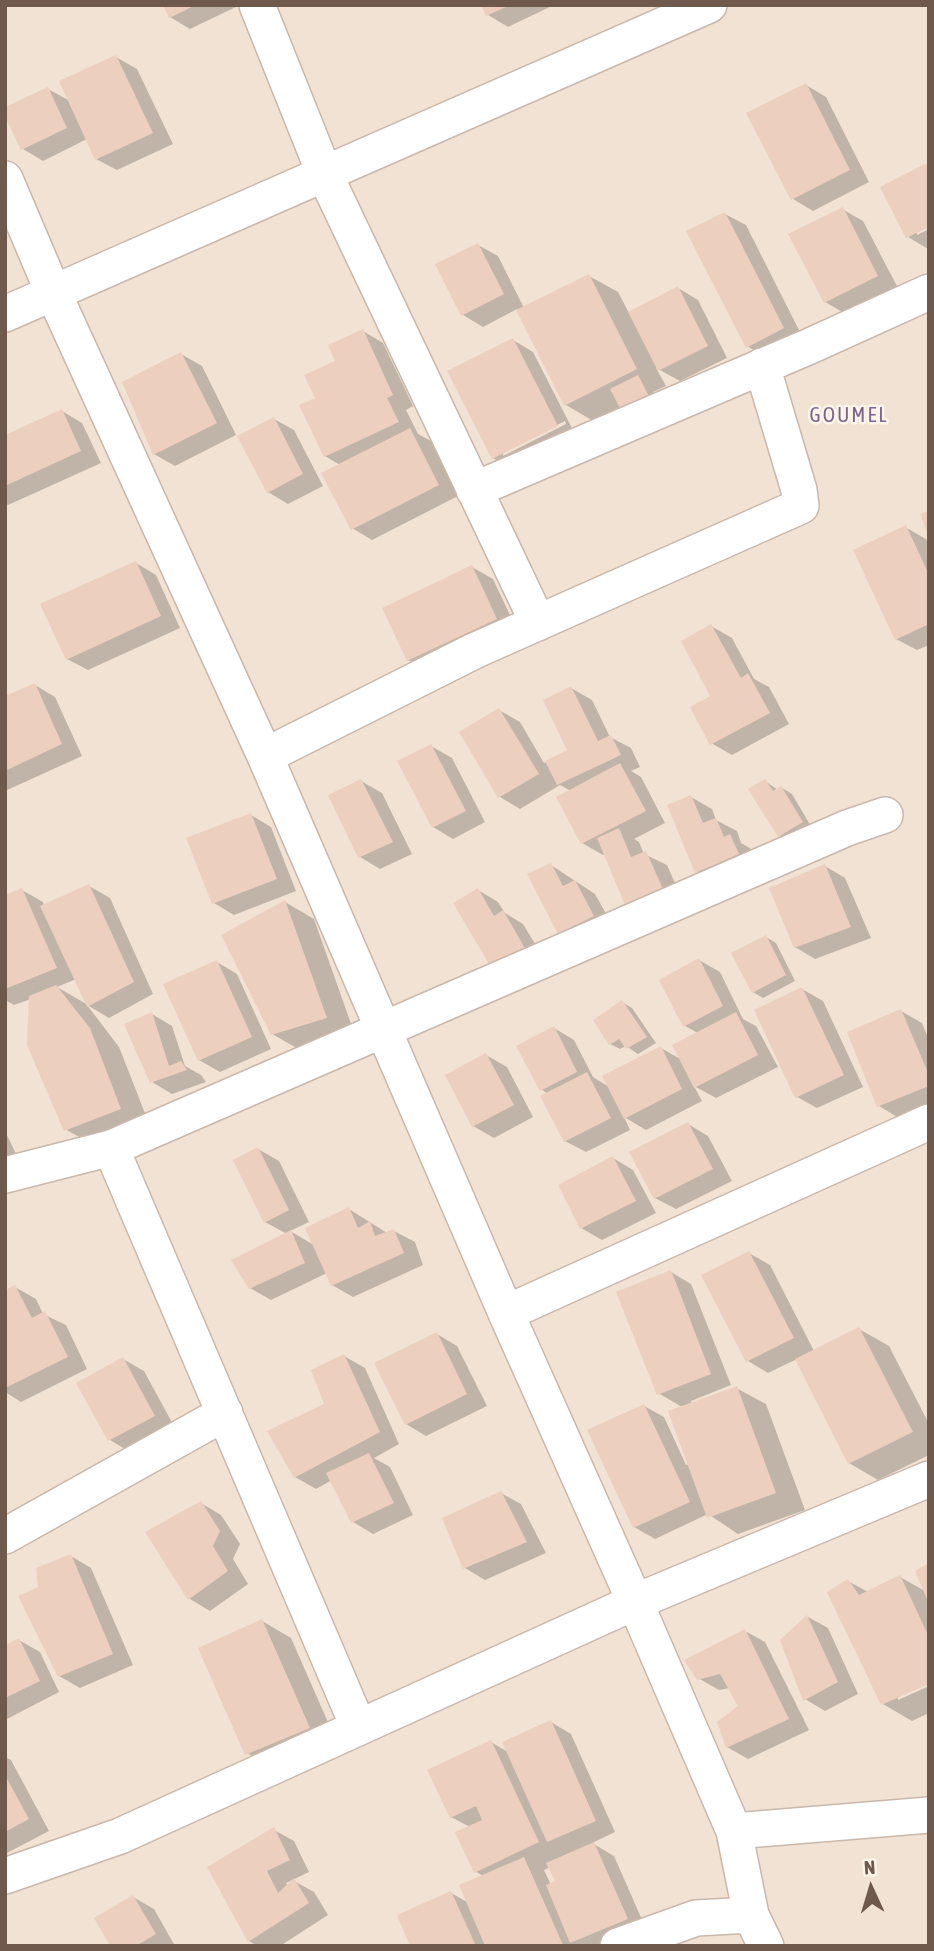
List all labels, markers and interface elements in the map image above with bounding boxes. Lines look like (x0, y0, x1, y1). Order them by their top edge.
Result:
district label: GOUMEL (810, 402, 888, 428)
north arrow (836, 1853, 906, 1923)
text: N (863, 1856, 876, 1878)

